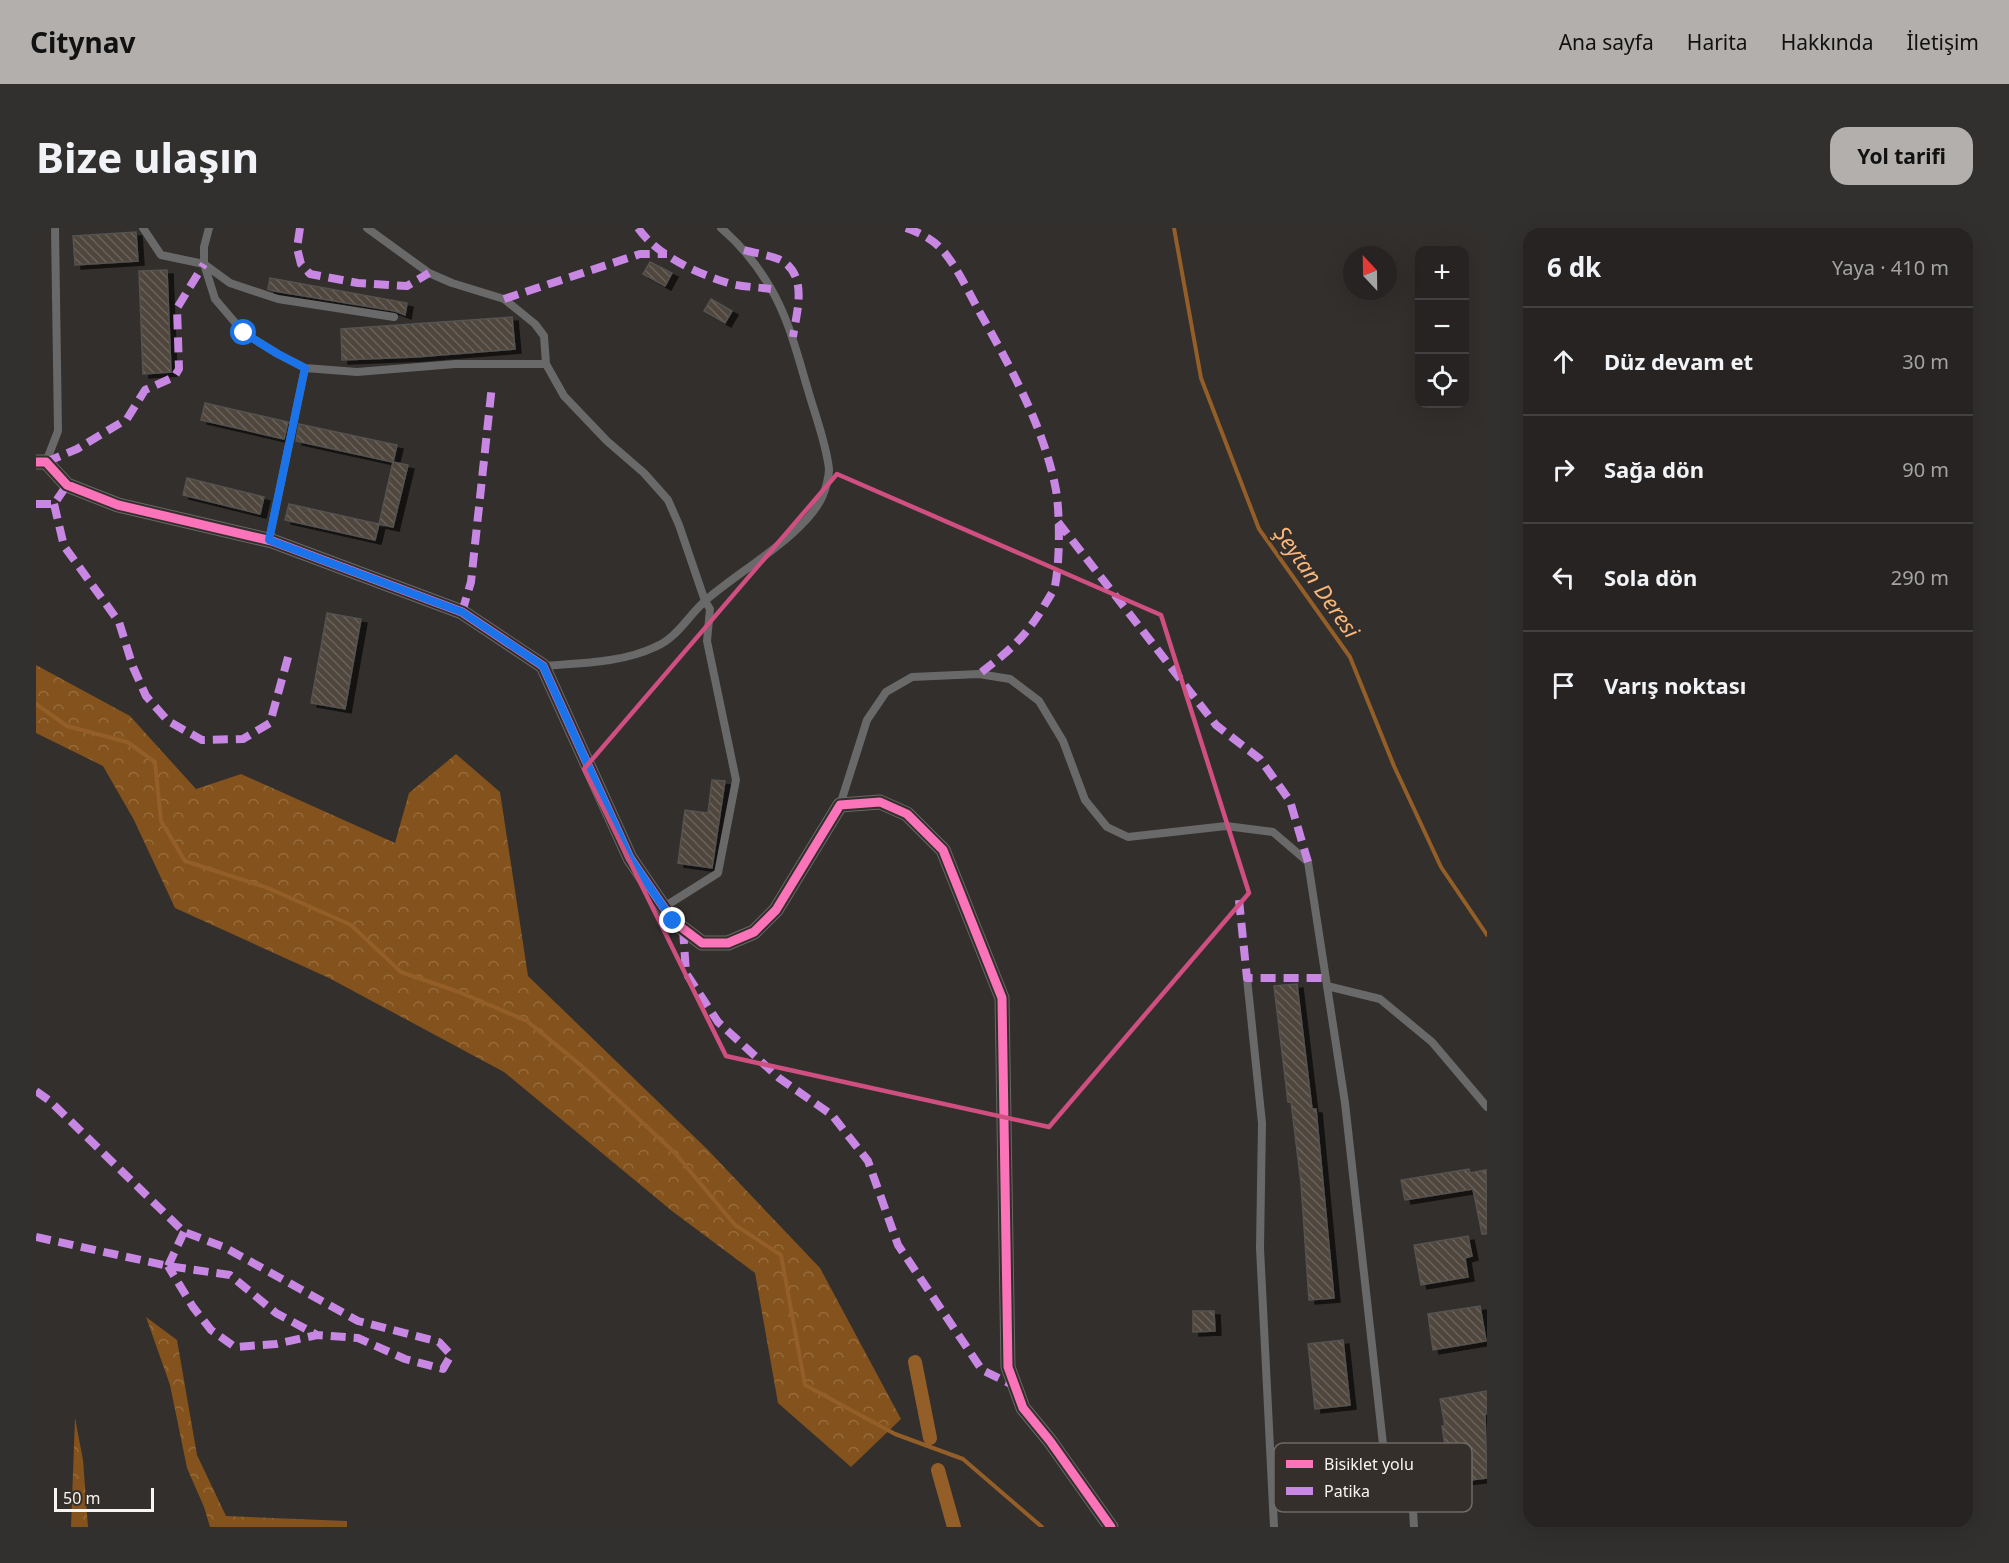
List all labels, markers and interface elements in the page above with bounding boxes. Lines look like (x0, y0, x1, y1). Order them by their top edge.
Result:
text: Citynav (30, 23, 135, 61)
text: Ana sayfa (1559, 28, 1654, 56)
text: Harita (1687, 28, 1748, 56)
text: Hakkında (1781, 28, 1874, 56)
text: İletişim (1907, 28, 1979, 56)
button: Yol tarifi (1830, 127, 1973, 185)
text: Bize ulaşın (36, 128, 259, 185)
north arrow (1343, 246, 1397, 300)
map controls (1415, 246, 1469, 408)
button: + (1415, 246, 1469, 300)
text: 6 dk (1547, 249, 1601, 285)
text: Yaya · 410 m (1832, 254, 1949, 281)
button: − (1415, 300, 1469, 354)
route start (230, 319, 256, 345)
icon: ahead (1547, 345, 1580, 378)
text: Düz devam et (1604, 346, 1753, 376)
text: 30 m (1902, 348, 1949, 375)
button: locate (1415, 354, 1469, 408)
icon: right (1547, 453, 1580, 486)
text: Sağa dön (1604, 454, 1704, 484)
text: 90 m (1902, 456, 1949, 483)
water label: Şeytan Deresi (1268, 519, 1368, 644)
icon: left (1547, 561, 1580, 594)
text: Sola dön (1604, 562, 1697, 592)
text: 290 m (1891, 564, 1949, 591)
icon: arrive (1547, 669, 1580, 702)
text: Varış noktası (1604, 670, 1746, 700)
route end (659, 907, 685, 933)
legend (1274, 1443, 1472, 1512)
text: Bisiklet yolu (1324, 1453, 1414, 1475)
text: Patika (1324, 1480, 1370, 1502)
scale bar (54, 1485, 154, 1512)
text: 50 m (63, 1487, 100, 1509)

